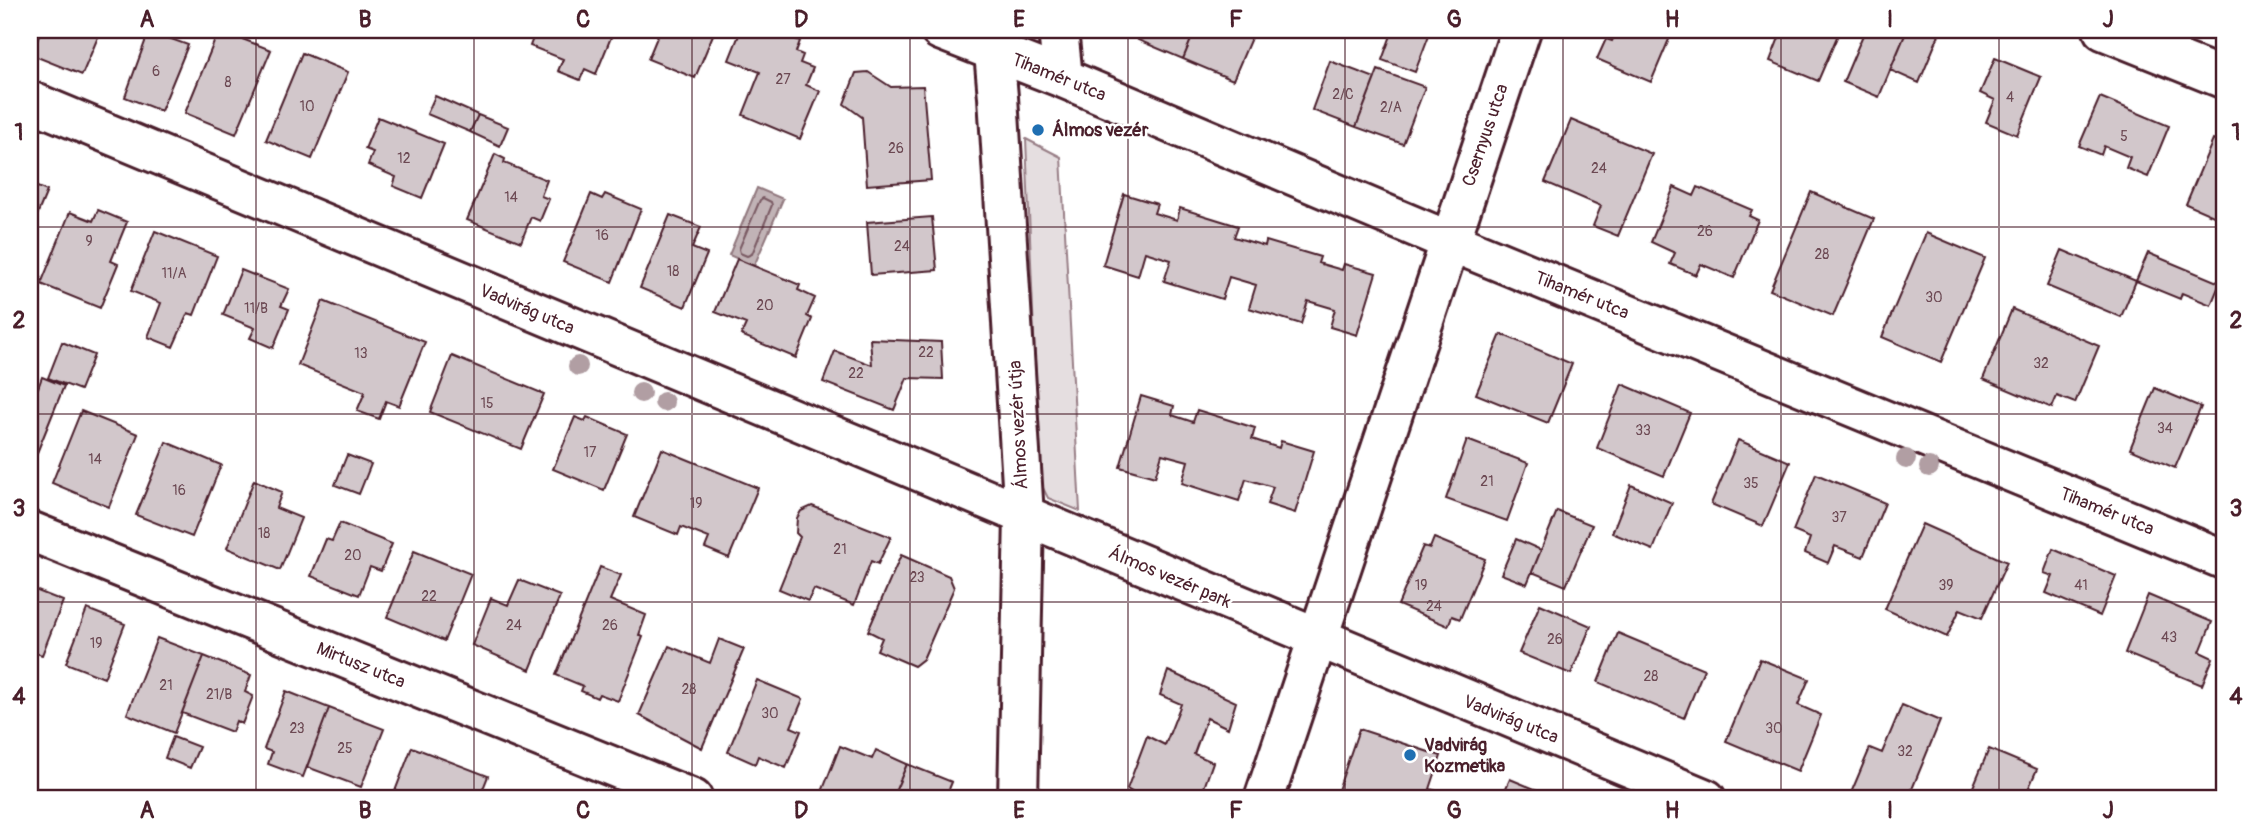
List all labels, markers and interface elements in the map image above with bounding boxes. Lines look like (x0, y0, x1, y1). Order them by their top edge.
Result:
text: A (140, 5, 155, 34)
text: B (358, 5, 372, 34)
text: C (576, 5, 590, 34)
text: D (794, 5, 808, 34)
text: E (1013, 5, 1025, 34)
text: F (1229, 5, 1243, 34)
text: G (1446, 5, 1462, 34)
text: H (1665, 5, 1679, 34)
text: I (1887, 5, 1893, 34)
text: J (2102, 5, 2114, 34)
street label: Tihamér utca (1008, 48, 1109, 107)
house number: 6 (152, 63, 160, 80)
house number: 27 (775, 71, 791, 88)
house number: 8 (224, 74, 232, 91)
street label: Csernyus utca (1457, 81, 1514, 189)
house number: 2/C (1332, 86, 1354, 103)
house number: 4 (2006, 89, 2014, 106)
house number: 10 (299, 98, 315, 115)
house number: 2/A (1380, 99, 1402, 116)
text: 1 (15, 118, 24, 147)
text: 1 (2232, 118, 2241, 147)
place label: Álmos vezér (1052, 119, 1149, 142)
marker: Álmos vezér (1030, 122, 1046, 138)
house number: 5 (2120, 128, 2128, 145)
house number: 26 (888, 140, 904, 157)
house number: 12 (397, 150, 411, 167)
house number: 24 (1591, 160, 1607, 177)
house number: 14 (504, 189, 518, 206)
house number: 26 (1697, 223, 1713, 240)
house number: 16 (595, 227, 609, 244)
house number: 9 (85, 233, 93, 250)
house number: 24 (894, 238, 910, 255)
house number: 28 (1815, 246, 1829, 263)
house number: 18 (667, 263, 679, 280)
house number: 11/A (161, 265, 187, 282)
street label: Tihamér utca (1531, 266, 1632, 325)
street label: Vadvirág utca (476, 279, 578, 340)
house number: 30 (1925, 289, 1943, 306)
house number: 20 (756, 297, 774, 314)
house number: 11/B (244, 300, 268, 317)
text: 2 (13, 306, 26, 335)
text: 2 (2230, 306, 2243, 335)
house number: 22 (918, 344, 934, 361)
house number: 13 (354, 345, 368, 362)
house number: 32 (2033, 355, 2049, 372)
street label: Álmos vezér útja (1004, 360, 1033, 490)
house number: 22 (848, 365, 864, 382)
house number: 15 (480, 395, 494, 412)
house number: 34 (2157, 420, 2173, 437)
house number: 33 (1635, 422, 1651, 439)
house number: 17 (584, 444, 597, 461)
house number: 14 (88, 451, 102, 468)
house number: 21 (1480, 473, 1494, 490)
house number: 35 (1743, 475, 1759, 492)
house number: 16 (172, 482, 186, 499)
street label: Tihamér utca (2056, 482, 2157, 541)
text: 3 (13, 494, 25, 523)
text: 3 (2230, 494, 2242, 523)
house number: 19 (690, 495, 702, 512)
house number: 37 (1831, 509, 1847, 526)
house number: 18 (258, 525, 270, 542)
house number: 21 (833, 541, 847, 558)
street label: Álmos vezér park (1105, 541, 1235, 614)
house number: 20 (344, 547, 362, 564)
house number: 23 (909, 569, 925, 586)
house number: 19 (1415, 577, 1427, 594)
house number: 39 (1938, 577, 1954, 594)
house number: 41 (2074, 577, 2088, 594)
house number: 22 (421, 588, 437, 605)
house number: 24 (1426, 598, 1442, 615)
house number: 24 (506, 617, 522, 634)
house number: 26 (602, 617, 618, 634)
house number: 43 (2161, 629, 2177, 646)
house number: 26 (1547, 631, 1563, 648)
house number: 19 (90, 635, 102, 652)
street label: Mirtusz utca (313, 637, 409, 694)
house number: 28 (1644, 668, 1658, 685)
house number: 21 (159, 677, 173, 694)
house number: 28 (682, 681, 696, 698)
text: 4 (12, 682, 26, 711)
text: 4 (2229, 682, 2243, 711)
house number: 21/B (206, 686, 232, 703)
street label: Vadvirág utca (1460, 690, 1562, 749)
house number: 30 (761, 705, 779, 722)
house number: 23 (289, 720, 305, 737)
house number: 30 (1765, 720, 1783, 737)
place label: Vadvirág Kozmetika (1424, 734, 1506, 778)
house number: 25 (337, 740, 353, 757)
house number: 32 (1897, 743, 1913, 760)
marker: Vadvirág Kozmetika (1402, 747, 1418, 763)
text: A (140, 796, 155, 825)
text: B (358, 796, 372, 825)
text: C (576, 796, 590, 825)
text: D (794, 796, 808, 825)
text: E (1013, 796, 1025, 825)
text: F (1229, 796, 1243, 825)
text: G (1446, 796, 1462, 825)
text: H (1665, 796, 1679, 825)
text: I (1887, 796, 1893, 825)
text: J (2102, 796, 2114, 825)

